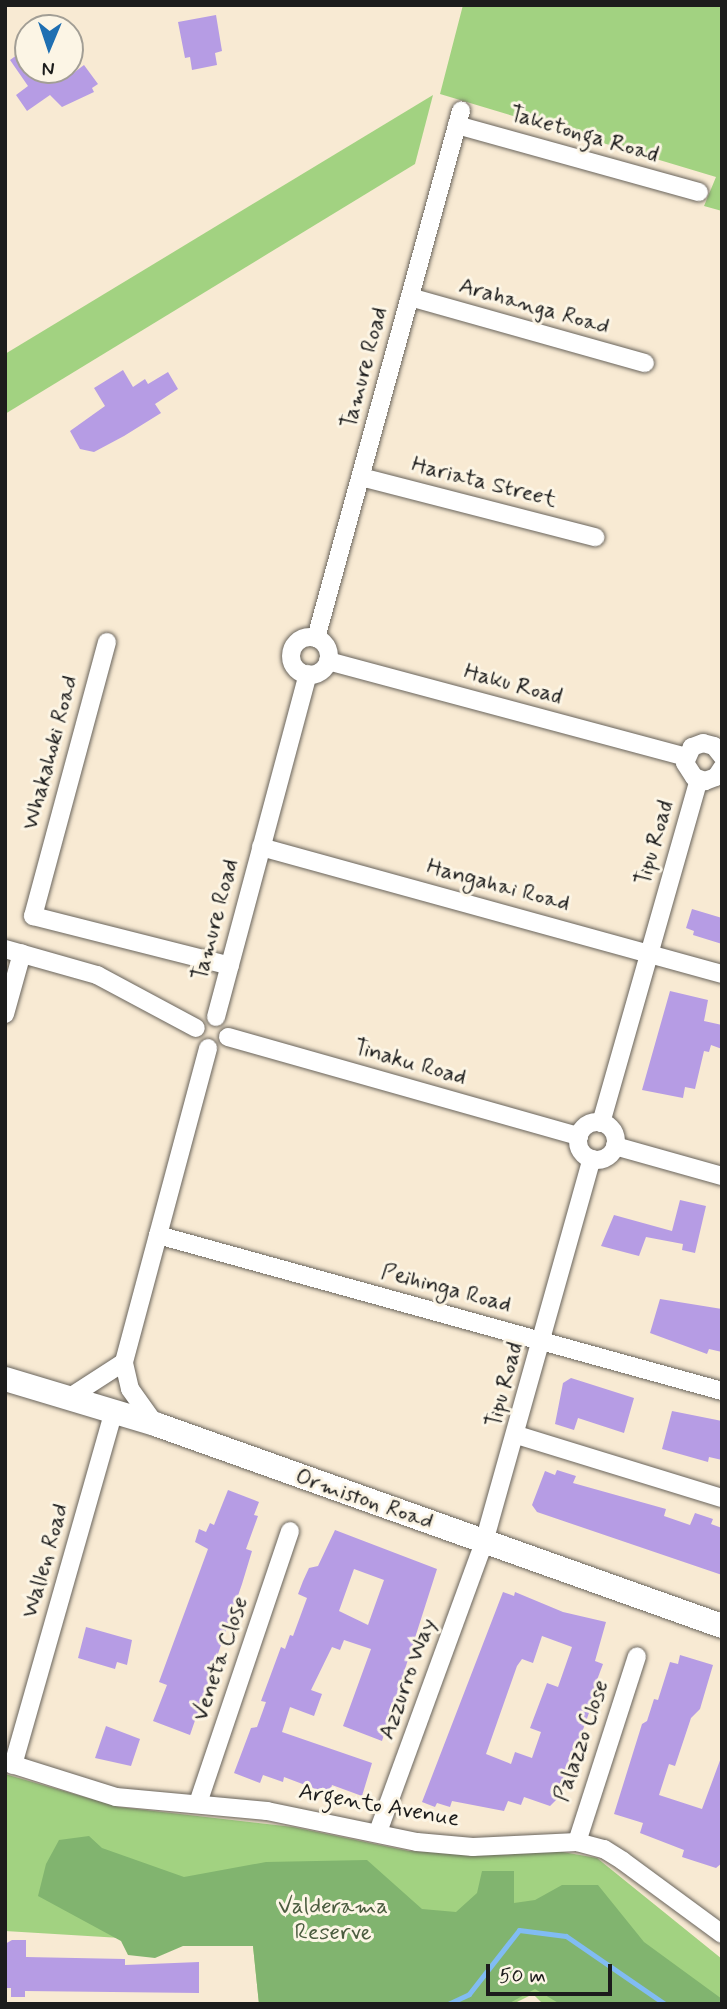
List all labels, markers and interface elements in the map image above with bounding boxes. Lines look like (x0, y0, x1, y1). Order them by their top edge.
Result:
north arrow (14, 14, 84, 84)
text: N (42, 56, 55, 81)
street label: Taketonga Road (508, 101, 660, 169)
street label: Arahanga Road (457, 273, 611, 341)
street label: Tamure Road (336, 304, 394, 432)
street label: Hariata Street (408, 452, 560, 514)
street label: Haku Road (461, 659, 565, 711)
street label: Whakahoki Road (17, 674, 85, 832)
street label: Tipu Road (630, 798, 680, 888)
street label: Hangahai Road (424, 854, 572, 918)
street label: Tamure Road (187, 856, 245, 984)
street label: Tinaku Road (351, 1034, 469, 1092)
street label: Peihinga Road (378, 1258, 514, 1320)
street label: Tipu Road (481, 1340, 529, 1430)
street label: Ormiston Road (293, 1464, 435, 1536)
street label: Wallen Road (16, 1501, 76, 1621)
street label: Veneta Close (187, 1593, 255, 1725)
street label: Azzurro Way (373, 1615, 443, 1743)
street label: Palazzo Close (548, 1675, 616, 1807)
street label: Argento Avenue (296, 1778, 462, 1834)
park label: Valderama Reserve (278, 1893, 388, 1947)
scale bar (489, 1950, 615, 1994)
text: 50 m (499, 1962, 546, 1990)

